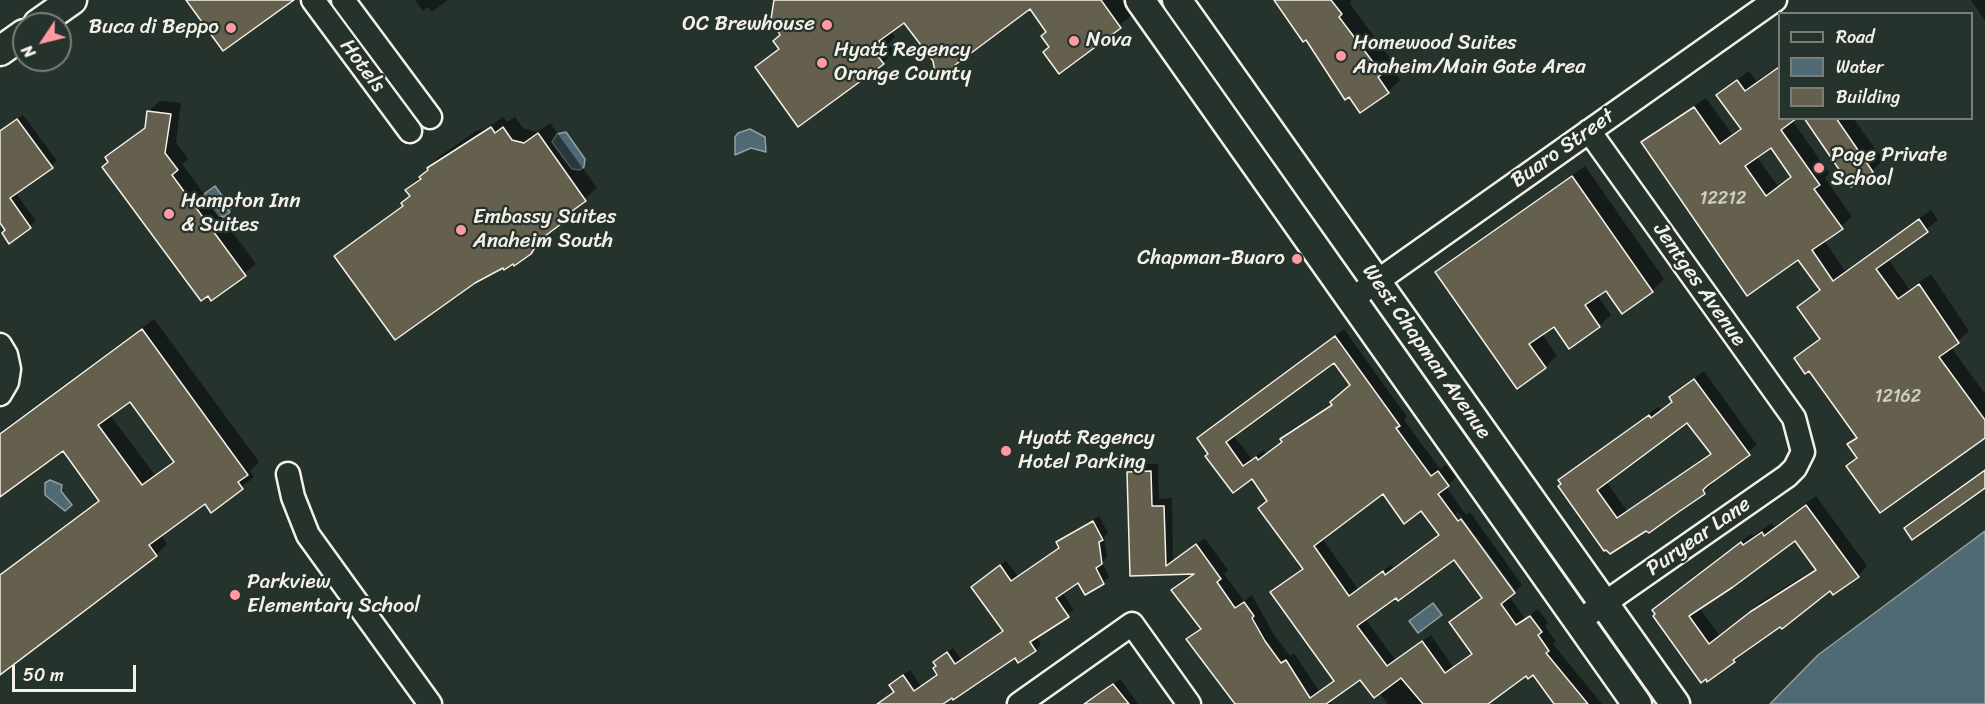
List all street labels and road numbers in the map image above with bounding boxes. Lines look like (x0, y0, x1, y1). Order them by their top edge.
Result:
street label: Hotels (334, 34, 390, 98)
street label: Buaro Street (1506, 104, 1620, 194)
street label: Jentges Avenue (1647, 219, 1751, 351)
street label: West Chapman Avenue (1356, 260, 1496, 444)
street label: Puryear Lane (1642, 492, 1756, 582)

